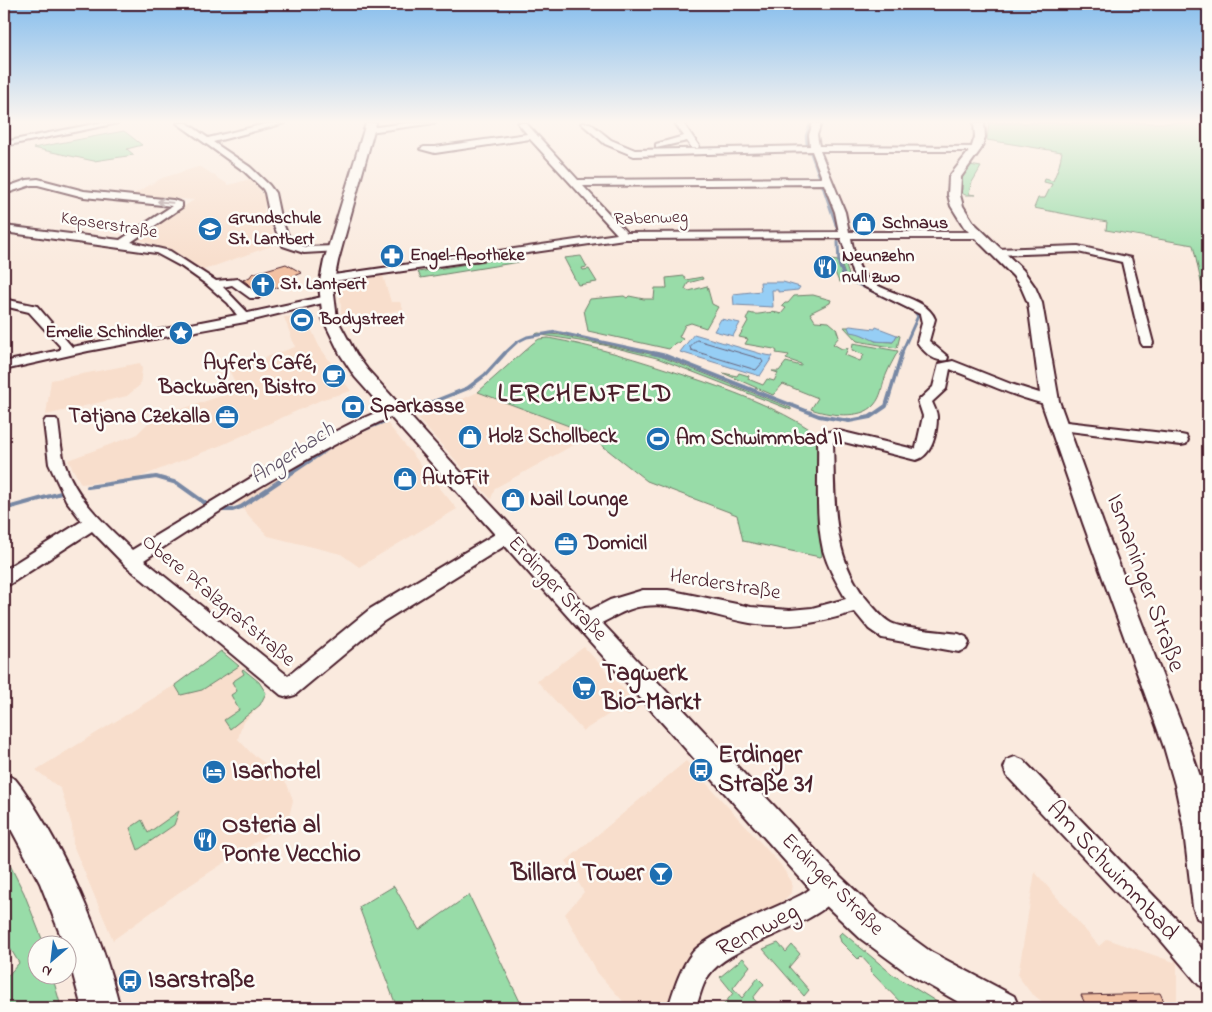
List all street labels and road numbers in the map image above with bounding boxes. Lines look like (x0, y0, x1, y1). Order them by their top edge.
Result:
street label: Rabenweg (614, 205, 689, 234)
street label: Kepserstraße (59, 206, 160, 247)
street label: Ismaninger Straße (1095, 489, 1194, 678)
street label: Obere Pfalzgrafstraße (133, 528, 302, 676)
street label: Erdinger Straße (499, 530, 614, 650)
street label: Herderstraße (667, 561, 783, 609)
street label: Am Schwimmbad (1037, 793, 1187, 949)
street label: Erdinger Straße (772, 827, 891, 945)
street label: Rennweg (710, 894, 806, 969)

